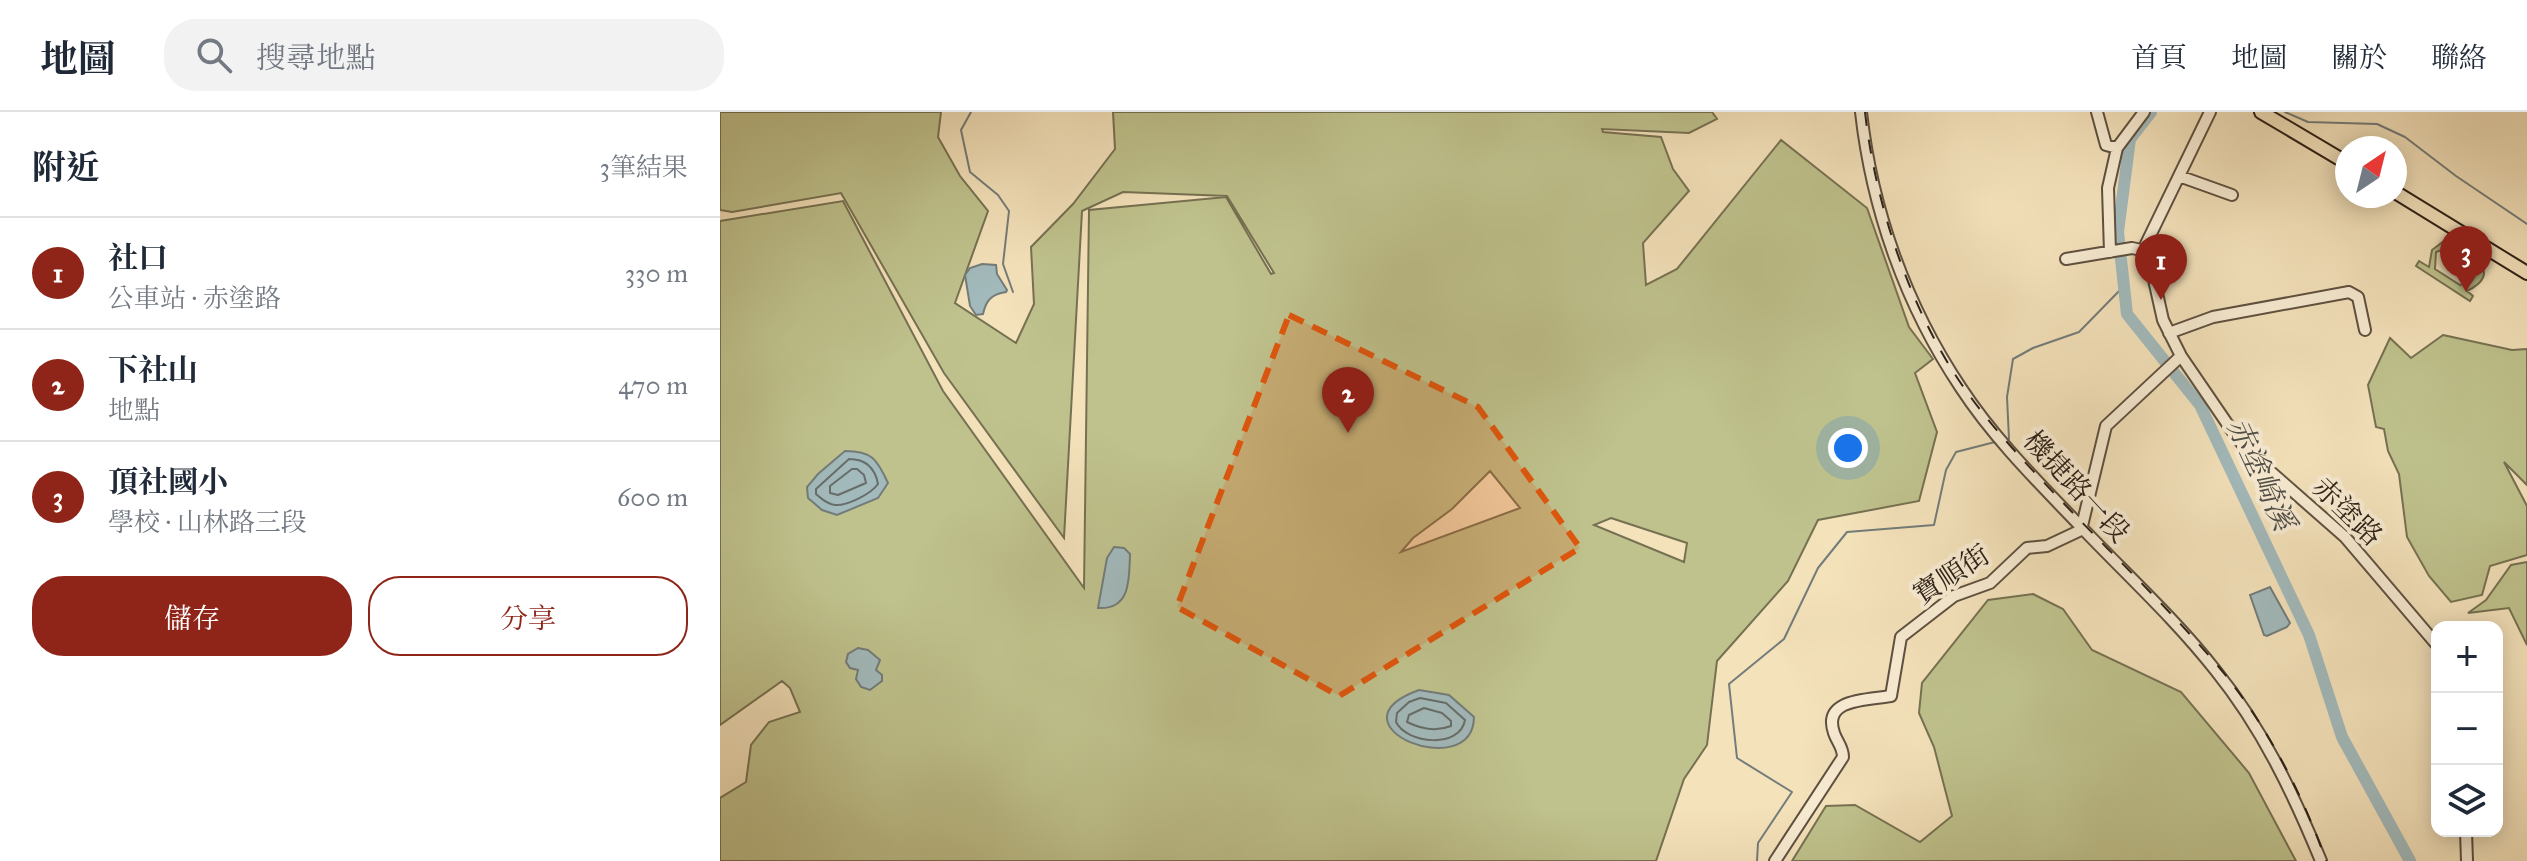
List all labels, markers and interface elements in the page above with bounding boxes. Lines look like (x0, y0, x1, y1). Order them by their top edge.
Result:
search box (164, 19, 724, 91)
icon: search (192, 33, 236, 77)
text: 地圖 (40, 36, 116, 82)
text: 搜尋地點 (256, 40, 376, 76)
text: 首頁 (2131, 40, 2187, 75)
text: 地圖 (2231, 40, 2287, 75)
text: 關於 (2331, 40, 2387, 75)
text: 聯絡 (2431, 40, 2487, 75)
north arrow (2335, 136, 2407, 208)
text: 附近 (32, 147, 100, 188)
text: 3筆結果 (600, 151, 688, 183)
pin: 3 (2440, 226, 2492, 292)
pin: 1 (2135, 234, 2187, 300)
text: 社口 (108, 240, 168, 276)
text: 1 (53, 257, 63, 289)
text: 330 m (625, 257, 688, 289)
text: 公車站 · 赤塗路 (108, 282, 281, 314)
text: 下社山 (108, 352, 198, 388)
pin: 2 (1322, 367, 1374, 433)
text: 2 (52, 369, 64, 401)
text: 470 m (618, 369, 688, 401)
text: 地點 (108, 394, 160, 426)
water label: 赤塗崎溪 (2219, 412, 2304, 539)
street label: 機捷路一段 (2016, 423, 2137, 549)
your location (1828, 428, 1868, 468)
text: 頂社國小 (108, 464, 228, 500)
street label: 赤塗路 (2305, 470, 2390, 553)
text: 3 (53, 481, 63, 513)
text: 600 m (617, 481, 688, 513)
text: 學校 · 山林路三段 (108, 506, 307, 538)
street label: 寶順街 (1907, 537, 1996, 612)
button: 儲存 (32, 576, 352, 656)
button: 分享 (368, 576, 688, 656)
map controls (2431, 621, 2503, 837)
button: + (2431, 621, 2503, 693)
button: − (2431, 693, 2503, 765)
button: layers (2431, 765, 2503, 837)

